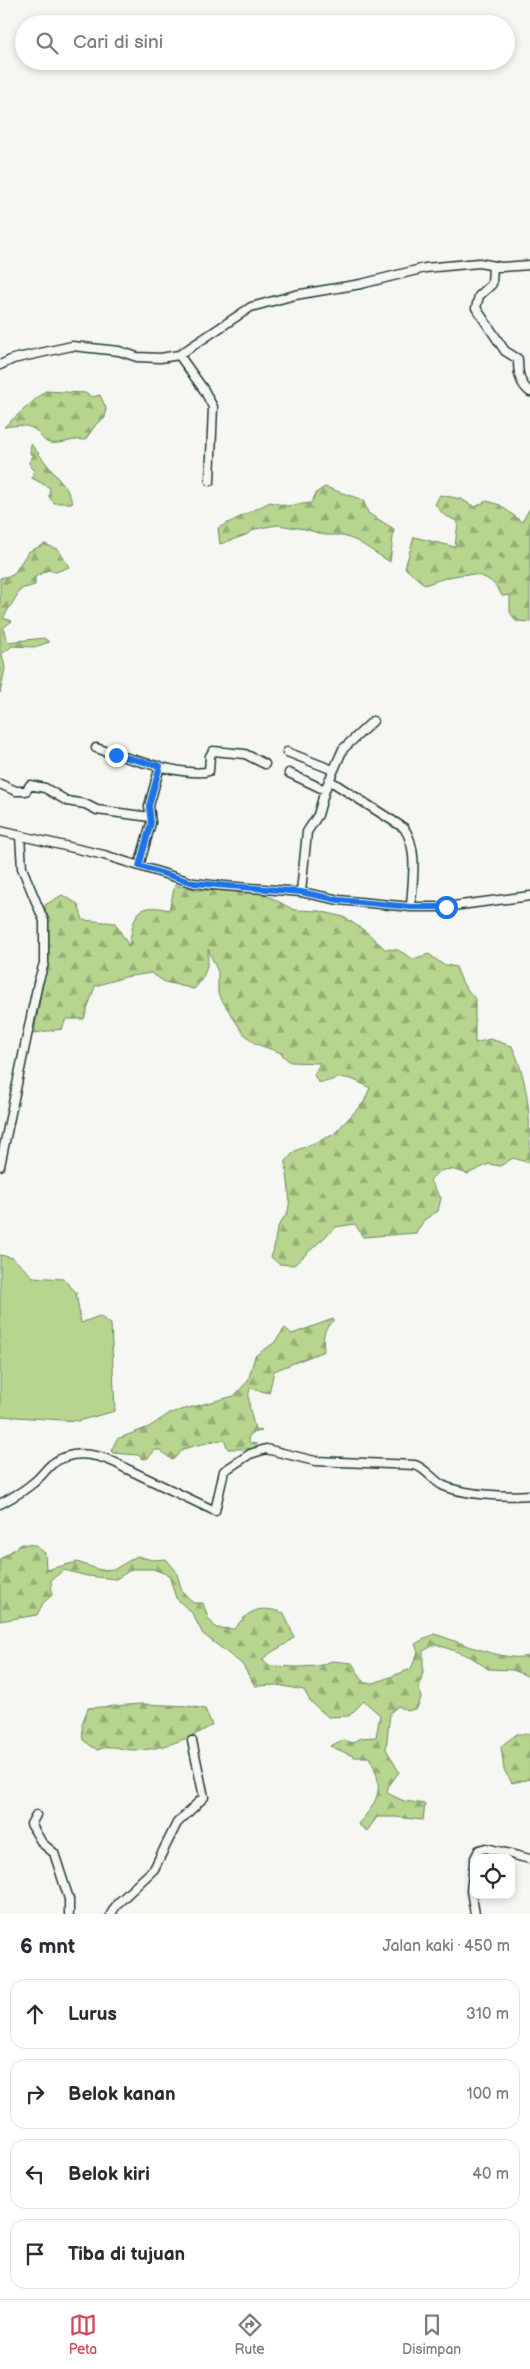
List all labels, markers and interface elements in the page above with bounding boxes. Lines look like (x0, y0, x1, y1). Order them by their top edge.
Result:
search box (15, 15, 515, 70)
icon: search (33, 29, 61, 57)
text: Cari di sini (73, 31, 163, 54)
route end (105, 744, 128, 767)
route start (435, 896, 458, 919)
map controls (470, 1854, 515, 1899)
button: locate (470, 1854, 515, 1899)
text: 6 mnt (20, 1934, 75, 1959)
text: Jalan kaki · 450 m (383, 1937, 510, 1956)
icon: ahead (21, 2000, 49, 2028)
text: Lurus (68, 2003, 117, 2026)
text: 310 m (466, 2005, 509, 2024)
icon: right (21, 2080, 49, 2108)
text: Belok kanan (68, 2083, 176, 2106)
text: 100 m (466, 2085, 509, 2104)
icon: left (21, 2160, 49, 2188)
text: Belok kiri (68, 2163, 150, 2186)
text: 40 m (472, 2165, 509, 2184)
icon: arrive (21, 2240, 49, 2268)
text: Tiba di tujuan (68, 2243, 185, 2266)
tab: Peta (69, 2311, 97, 2358)
tab: Rute (235, 2311, 265, 2358)
tab: Disimpan (402, 2311, 461, 2358)

